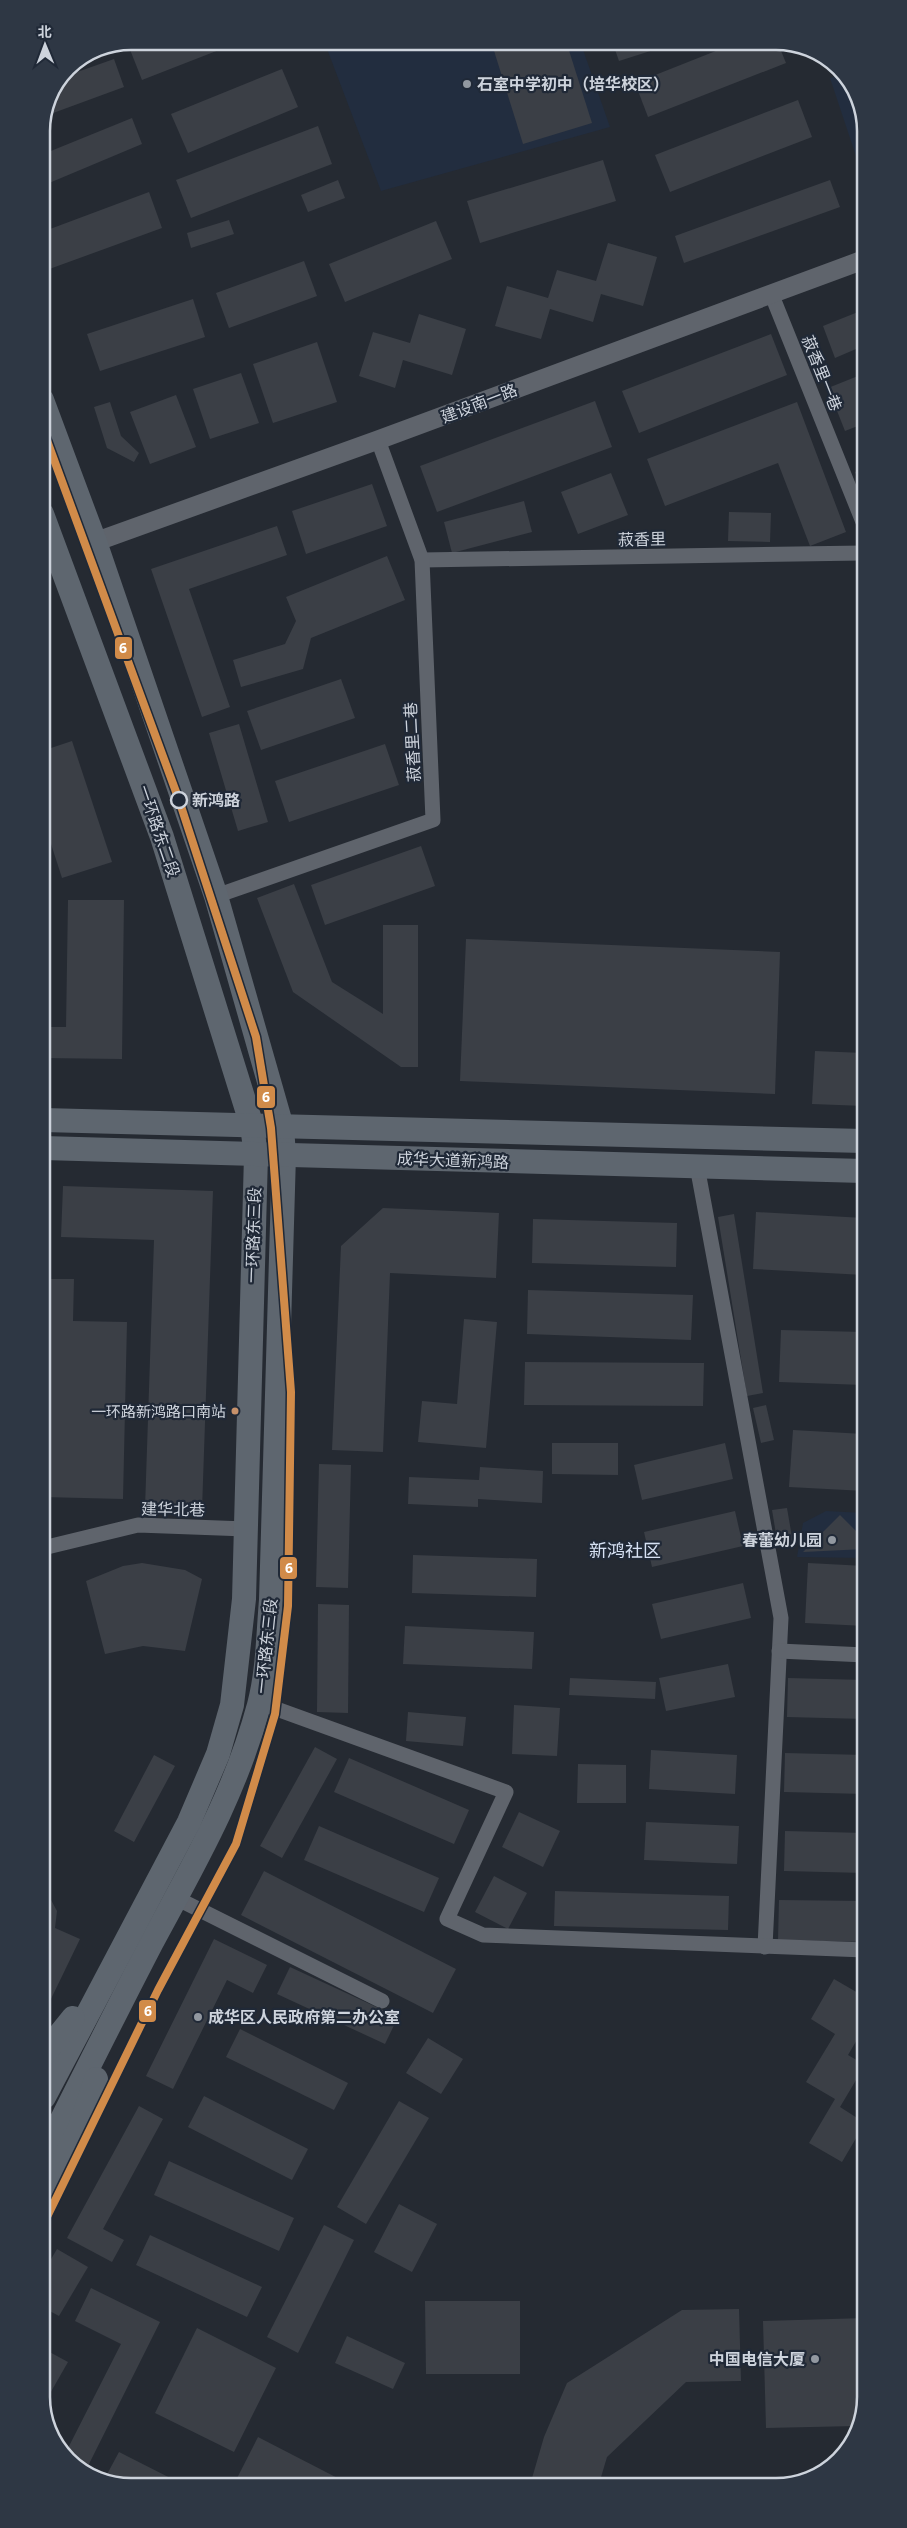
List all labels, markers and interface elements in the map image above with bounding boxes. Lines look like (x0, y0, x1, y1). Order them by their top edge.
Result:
north arrow (20, 20, 70, 70)
text: 北 (38, 22, 52, 41)
place label: 石室中学初中（培华校区） (477, 73, 669, 95)
marker: 石室中学初中（培华校区） (461, 78, 473, 90)
street label: 菽香里一巷 (797, 332, 847, 414)
street label: 建设南一路 (438, 378, 520, 428)
street label: 菽香里 (618, 528, 666, 550)
line badge: 6 (114, 636, 133, 660)
text: 6 (119, 638, 127, 657)
street label: 菽香里二巷 (399, 701, 425, 783)
street label: 一环路东二段 (133, 782, 185, 880)
place label: 新鸿路 (192, 789, 240, 811)
marker: 新鸿路 (170, 791, 188, 809)
line badge: 6 (256, 1085, 276, 1109)
text: 6 (262, 1087, 270, 1106)
street label: 成华大道新鸿路 (397, 1147, 509, 1173)
street label: 一环路东三段 (240, 1187, 266, 1283)
place label: 一环路新鸿路口南站 (91, 1401, 226, 1421)
marker: 一环路新鸿路口南站 (230, 1406, 240, 1416)
street label: 建华北巷 (141, 1497, 205, 1521)
place label: 春蕾幼儿园 (742, 1529, 822, 1551)
marker: 春蕾幼儿园 (826, 1534, 838, 1546)
district label: 新鸿社区 (589, 1538, 661, 1562)
line badge: 6 (279, 1556, 298, 1580)
text: 6 (285, 1558, 293, 1577)
street label: 一环路东三段 (250, 1597, 282, 1695)
line badge: 6 (138, 1999, 157, 2023)
text: 6 (144, 2001, 152, 2020)
place label: 成华区人民政府第二办公室 (208, 2006, 400, 2028)
marker: 成华区人民政府第二办公室 (192, 2011, 204, 2023)
place label: 中国电信大厦 (709, 2348, 805, 2370)
marker: 中国电信大厦 (809, 2353, 821, 2365)

